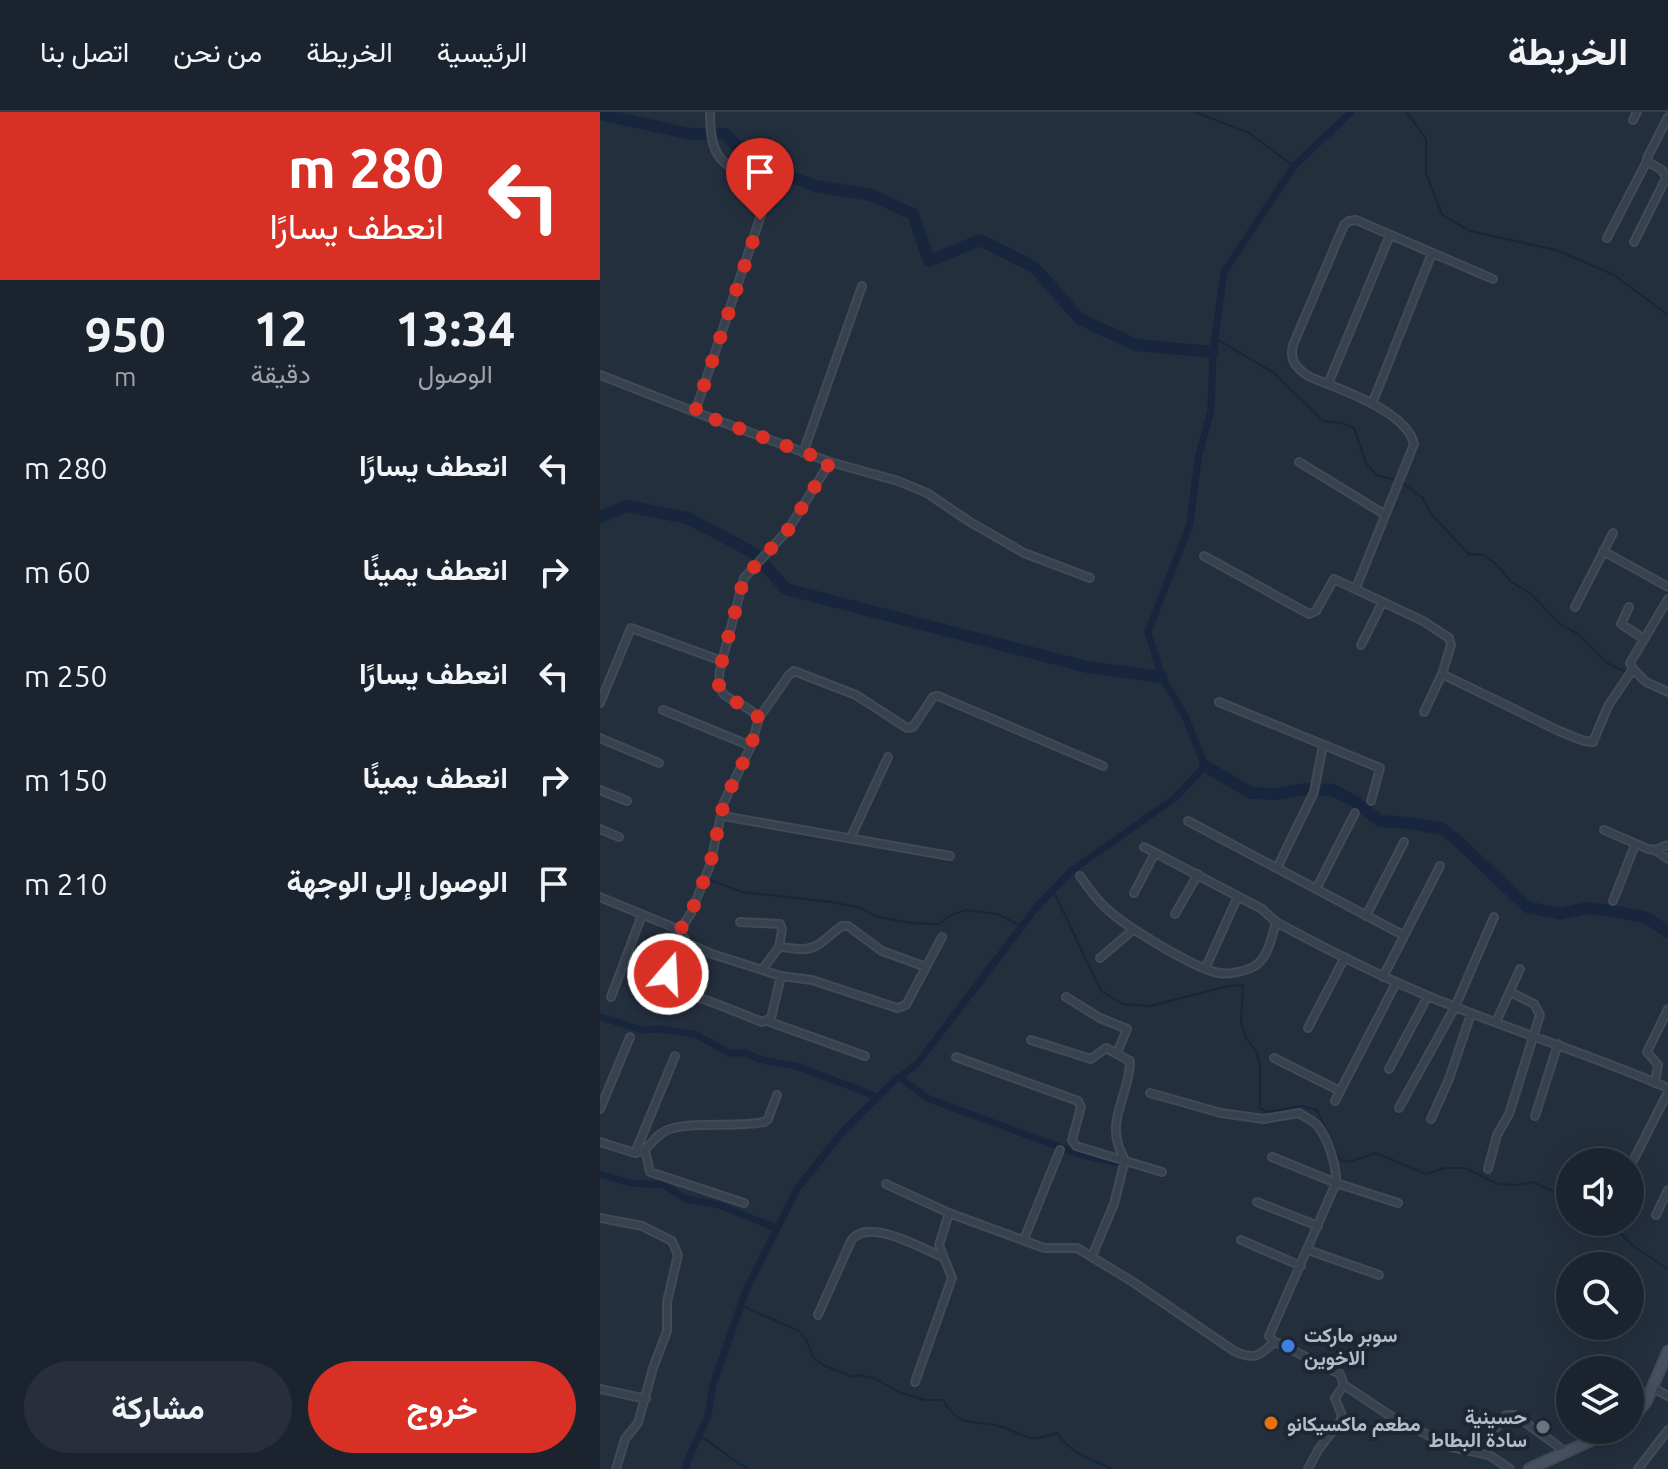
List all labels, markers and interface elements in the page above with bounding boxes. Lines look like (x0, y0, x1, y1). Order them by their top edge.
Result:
text: الخريطة (1508, 30, 1628, 72)
text: اتصل بنا (40, 36, 129, 67)
text: من نحن (173, 36, 262, 67)
text: الخريطة (306, 36, 393, 67)
text: الرئيسية (437, 36, 527, 67)
text: 280 m (288, 136, 444, 199)
pin (726, 138, 794, 220)
icon: left (472, 144, 576, 248)
icon: arrive (738, 150, 782, 194)
text: انعطف يسارًا (270, 205, 444, 246)
text: 12 (254, 301, 308, 355)
text: 13:34 (395, 301, 515, 355)
text: 950 (85, 307, 166, 361)
text: دقيقة (250, 359, 311, 388)
text: الوصول (418, 359, 493, 388)
text: m (114, 362, 136, 391)
icon: left (532, 446, 576, 490)
text: انعطف يسارًا (359, 448, 508, 482)
text: 280 m (24, 451, 108, 485)
icon: right (532, 550, 576, 594)
text: انعطف يمينًا (363, 552, 508, 586)
text: 60 m (24, 555, 91, 589)
icon: left (532, 654, 576, 698)
text: انعطف يسارًا (359, 656, 508, 690)
text: 250 m (24, 659, 108, 693)
icon: right (532, 758, 576, 802)
text: انعطف يمينًا (363, 760, 508, 794)
text: 150 m (24, 763, 108, 797)
icon: arrive (532, 862, 576, 906)
text: الوصول إلى الوجهة (286, 864, 508, 898)
text: 210 m (24, 867, 108, 901)
position arrow (626, 932, 710, 1016)
map controls (1556, 1148, 1644, 1444)
button: sound (1556, 1148, 1644, 1236)
button: search (1556, 1252, 1644, 1340)
place label: سوبر ماركت الاخوين (1304, 1323, 1397, 1371)
marker: سوبر ماركت الاخوين (1279, 1337, 1297, 1355)
button: layers (1556, 1356, 1644, 1444)
button: مشاركة (24, 1361, 292, 1453)
button: خروج (308, 1361, 576, 1453)
place label: حسينية سادة البطاط (1429, 1405, 1527, 1452)
place label: مطعم ماكسيكانو (1287, 1412, 1421, 1437)
marker: مطعم ماكسيكانو (1262, 1414, 1280, 1432)
marker: حسينية سادة البطاط (1534, 1418, 1552, 1436)

